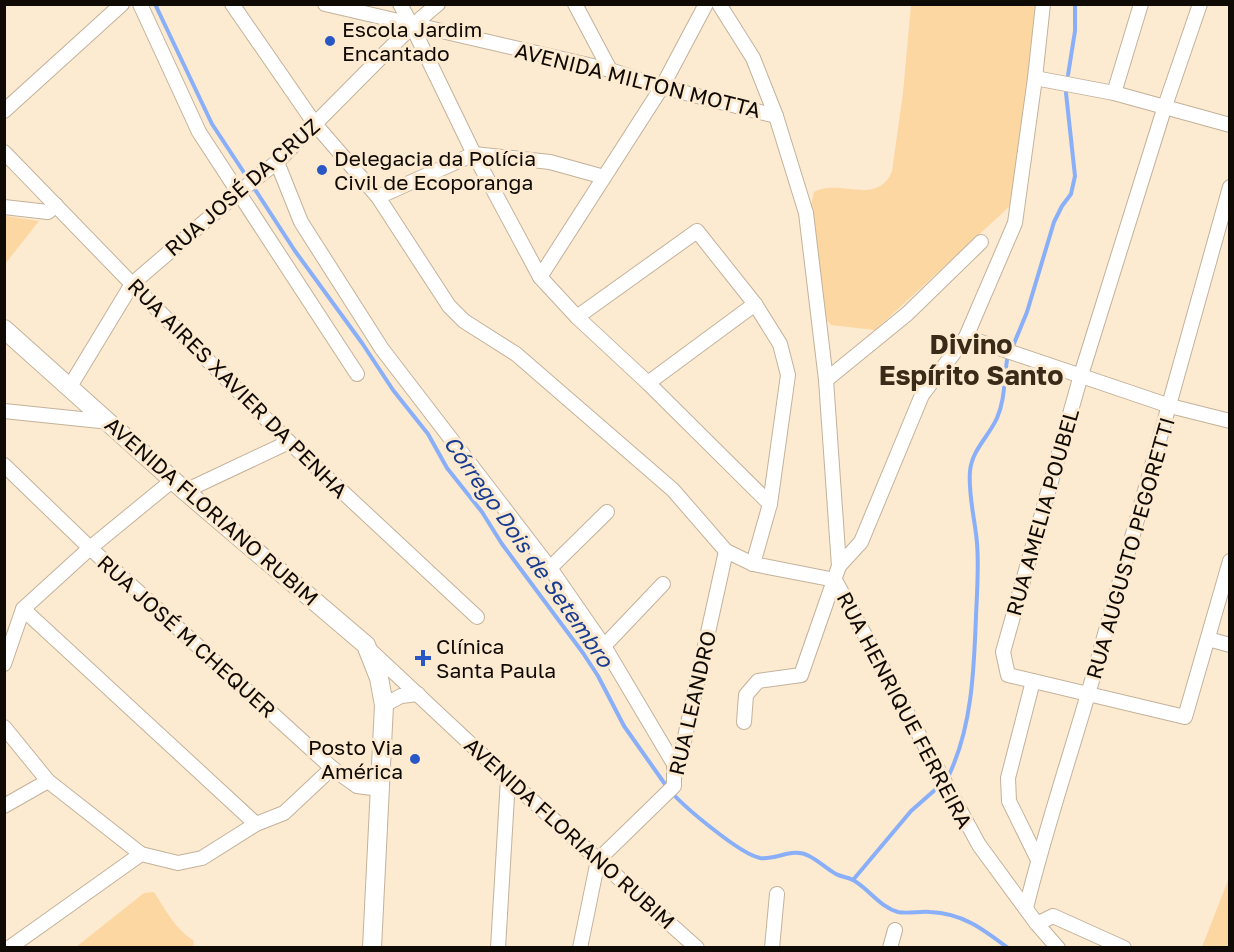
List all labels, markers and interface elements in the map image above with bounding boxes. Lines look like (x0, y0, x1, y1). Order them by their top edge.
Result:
place label: Escola Jardim Encantado (342, 16, 482, 66)
marker: Escola Jardim Encantado (323, 34, 337, 48)
street label: AVENIDA MILTON MOTTA (513, 37, 763, 123)
street label: RUA JOSÉ DA CRUZ (159, 113, 325, 261)
place label: Delegacia da Polícia Civil de Ecoporanga (334, 145, 536, 195)
marker: Delegacia da Polícia Civil de Ecoporanga (315, 163, 329, 177)
street label: RUA AIRES XAVIER DA PENHA (123, 273, 353, 503)
district label: Divino Espírito Santo (879, 328, 1063, 391)
street label: RUA AMELIA POUBEL (1000, 405, 1084, 619)
street label: AVENIDA FLORIANO RUBIM (100, 411, 324, 611)
street label: RUA AUGUSTO PEGORETTI (1080, 414, 1180, 682)
water label: Córrego Dois de Setembro (439, 430, 620, 673)
street label: RUA JOSÉ M CHEQUER (92, 549, 282, 723)
street label: RUA HENRIQUE FERREIRA (831, 587, 979, 833)
street label: RUA LEANDRO (663, 628, 721, 778)
place label: Clínica Santa Paula (436, 633, 556, 683)
marker: Clínica Santa Paula (414, 649, 432, 667)
street label: AVENIDA FLORIANO RUBIM (459, 732, 681, 934)
place label: Posto Via América (308, 734, 403, 784)
marker: Posto Via América (408, 752, 422, 766)

